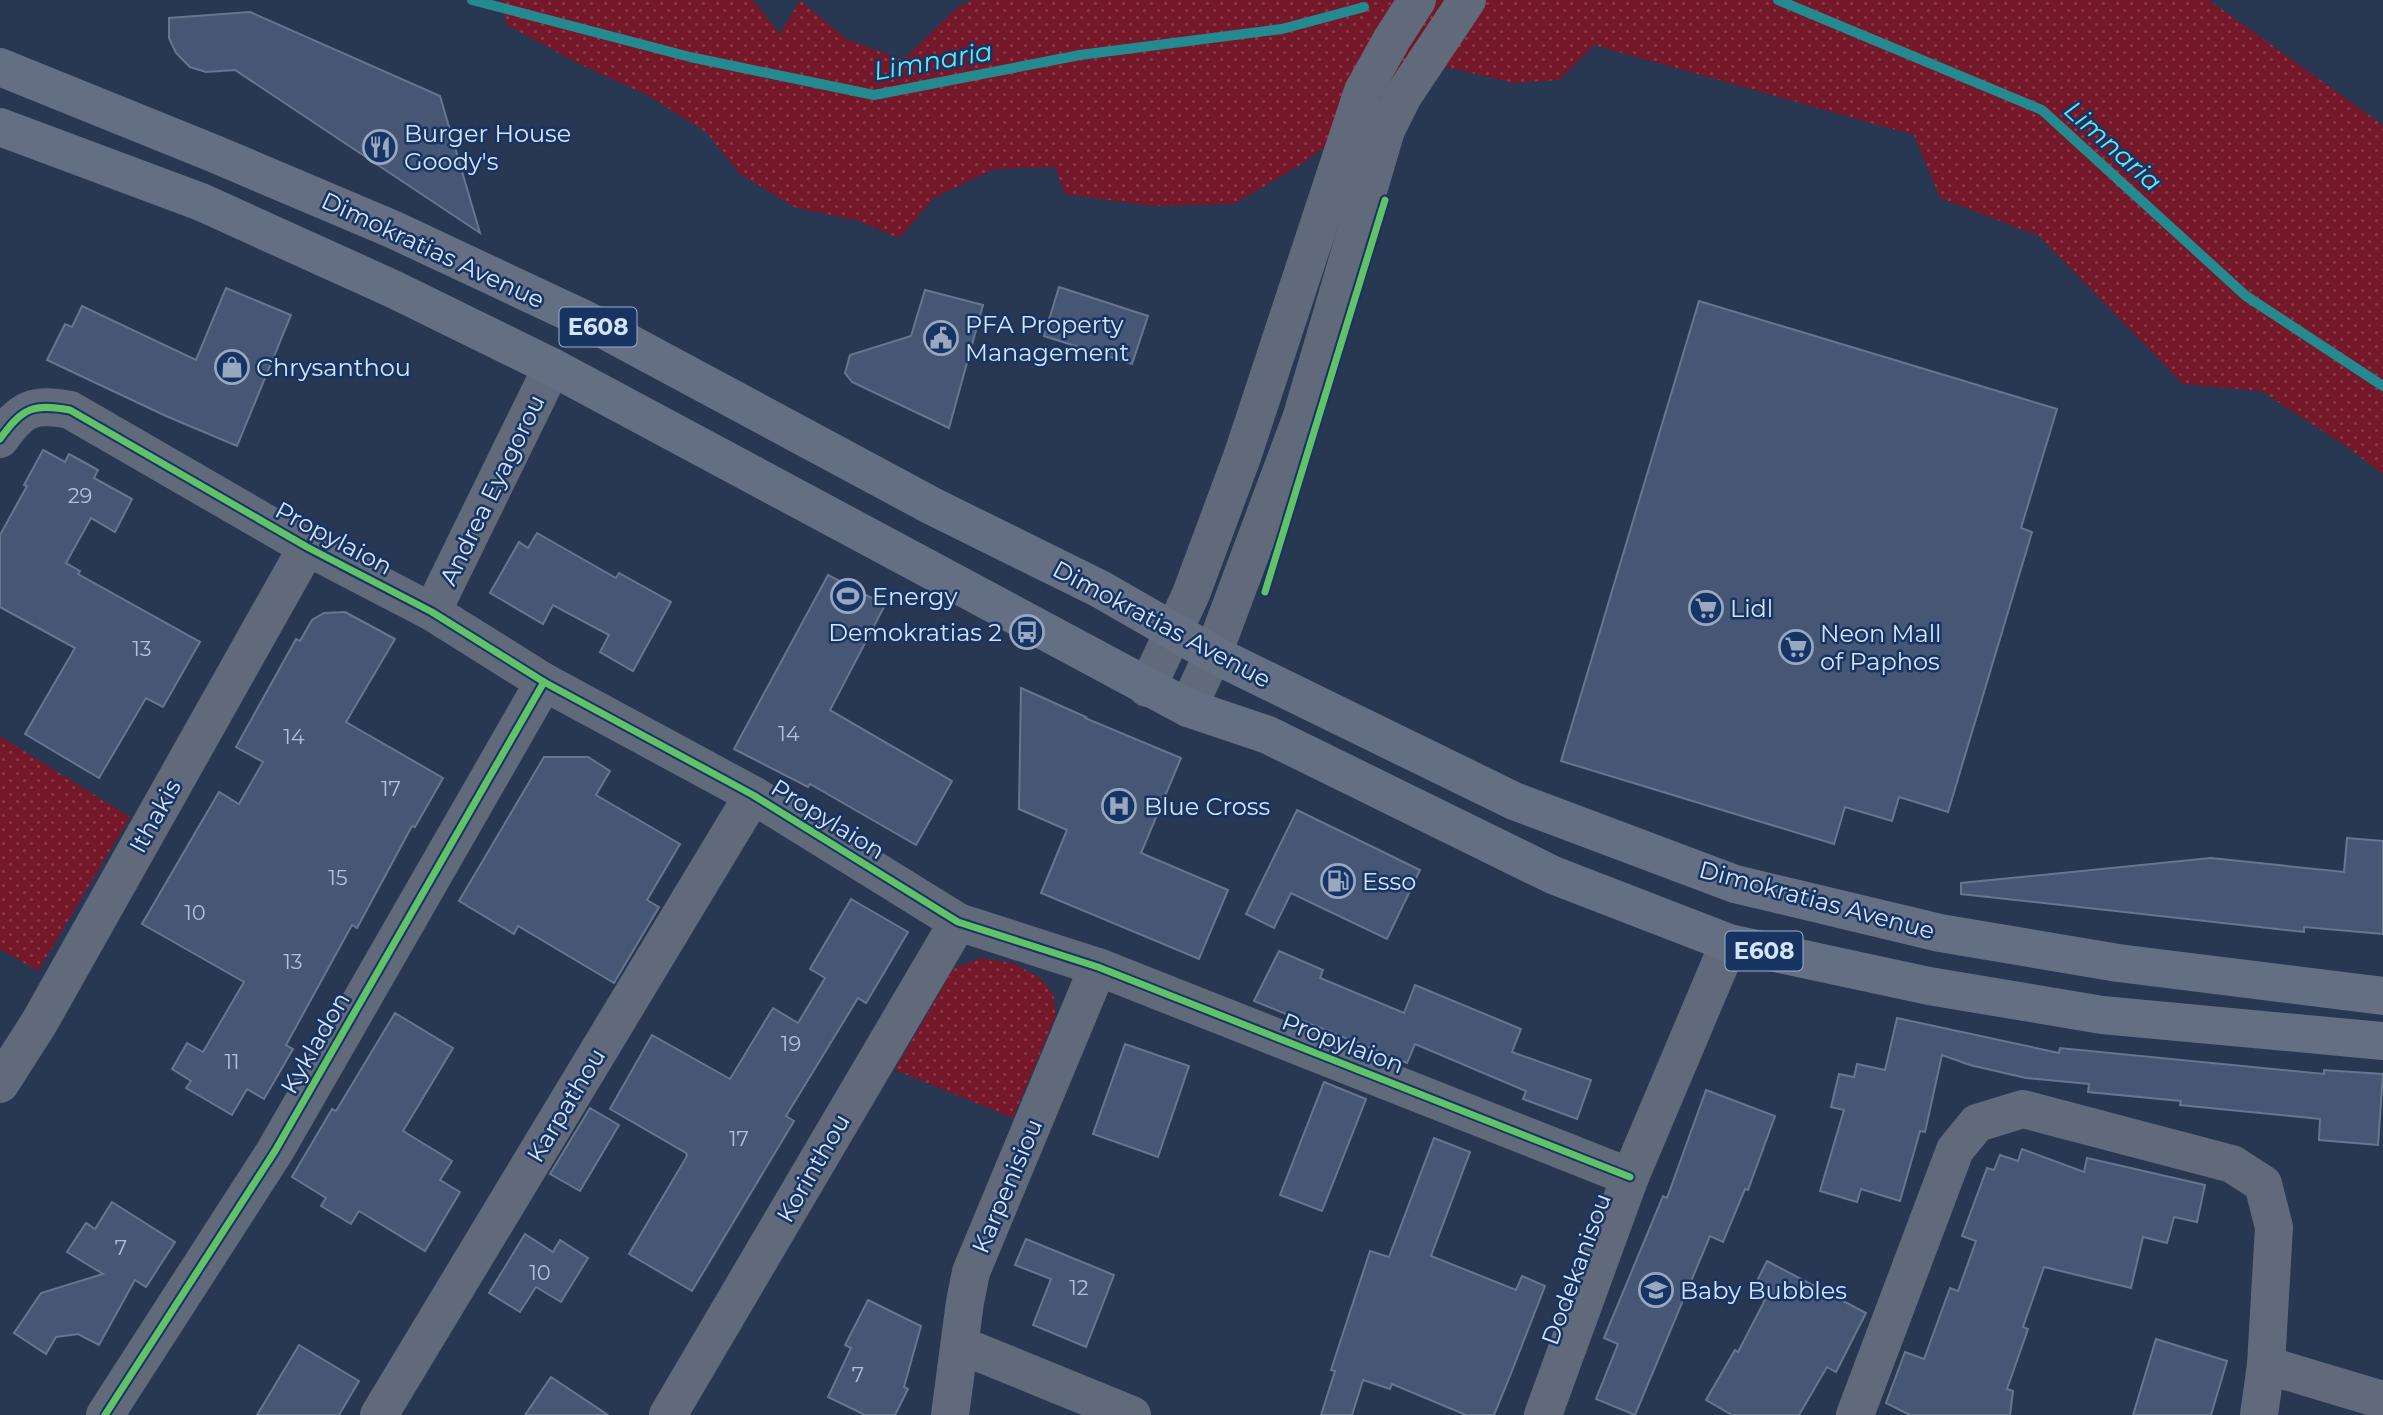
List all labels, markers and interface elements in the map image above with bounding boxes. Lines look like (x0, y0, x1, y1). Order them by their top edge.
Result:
water label: Limnaria (871, 35, 995, 87)
water label: Limnaria (2058, 94, 2168, 198)
place label: Burger House Goody's (404, 119, 571, 176)
restaurant icon: Burger House Goody's (361, 128, 399, 166)
street label: Dimokratias Avenue (317, 186, 549, 314)
road number: E608 (560, 308, 636, 346)
place label: PFA Property Management (965, 310, 1130, 367)
public building icon: PFA Property Management (922, 319, 960, 357)
shop icon: Chrysanthou (213, 348, 251, 386)
place label: Chrysanthou (256, 353, 411, 382)
street label: Andrea Eyagorou (433, 390, 551, 590)
house number: 29 (68, 483, 92, 508)
street label: Propylaion (271, 495, 397, 581)
street label: Dimokratias Avenue (1048, 554, 1276, 694)
sports icon: Energy (829, 577, 867, 615)
place label: Energy (872, 582, 957, 611)
supermarket icon: Lidl (1687, 589, 1725, 627)
place label: Lidl (1730, 594, 1773, 623)
bus stop icon: Demokratias 2 (1008, 613, 1046, 651)
place label: Demokratias 2 (828, 618, 1002, 647)
place label: Neon Mall of Paphos (1820, 619, 1942, 676)
supermarket icon: Neon Mall of Paphos (1777, 628, 1815, 666)
house number: 13 (132, 636, 152, 661)
house number: 14 (778, 721, 800, 746)
house number: 14 (283, 724, 305, 749)
street label: Propylaion (766, 773, 890, 865)
street label: Ithakis (123, 774, 187, 858)
house number: 17 (381, 776, 401, 801)
hospital icon: Blue Cross (1100, 787, 1138, 825)
place label: Blue Cross (1144, 792, 1270, 821)
street label: Dimokratias Avenue (1696, 855, 1938, 945)
fuel station icon: Esso (1319, 862, 1357, 900)
house number: 15 (328, 865, 348, 890)
place label: Esso (1362, 867, 1416, 896)
house number: 10 (184, 900, 206, 925)
road number: E608 (1726, 932, 1802, 970)
house number: 13 (283, 949, 303, 974)
street label: Kykladon (274, 987, 356, 1099)
street label: Propylaion (1278, 1006, 1408, 1080)
house number: 19 (781, 1031, 801, 1056)
street label: Karpathou (521, 1043, 611, 1167)
house number: 11 (224, 1049, 240, 1074)
street label: Korinthou (770, 1108, 856, 1228)
street label: Karpenisiou (966, 1114, 1048, 1258)
house number: 17 (729, 1126, 749, 1151)
street label: Dodekanisou (1535, 1189, 1617, 1349)
house number: 7 (115, 1235, 127, 1260)
house number: 10 (529, 1260, 551, 1285)
school or university icon: Baby Bubbles (1637, 1271, 1675, 1309)
house number: 12 (1069, 1275, 1089, 1300)
place label: Baby Bubbles (1680, 1276, 1847, 1305)
house number: 7 (852, 1362, 864, 1387)

